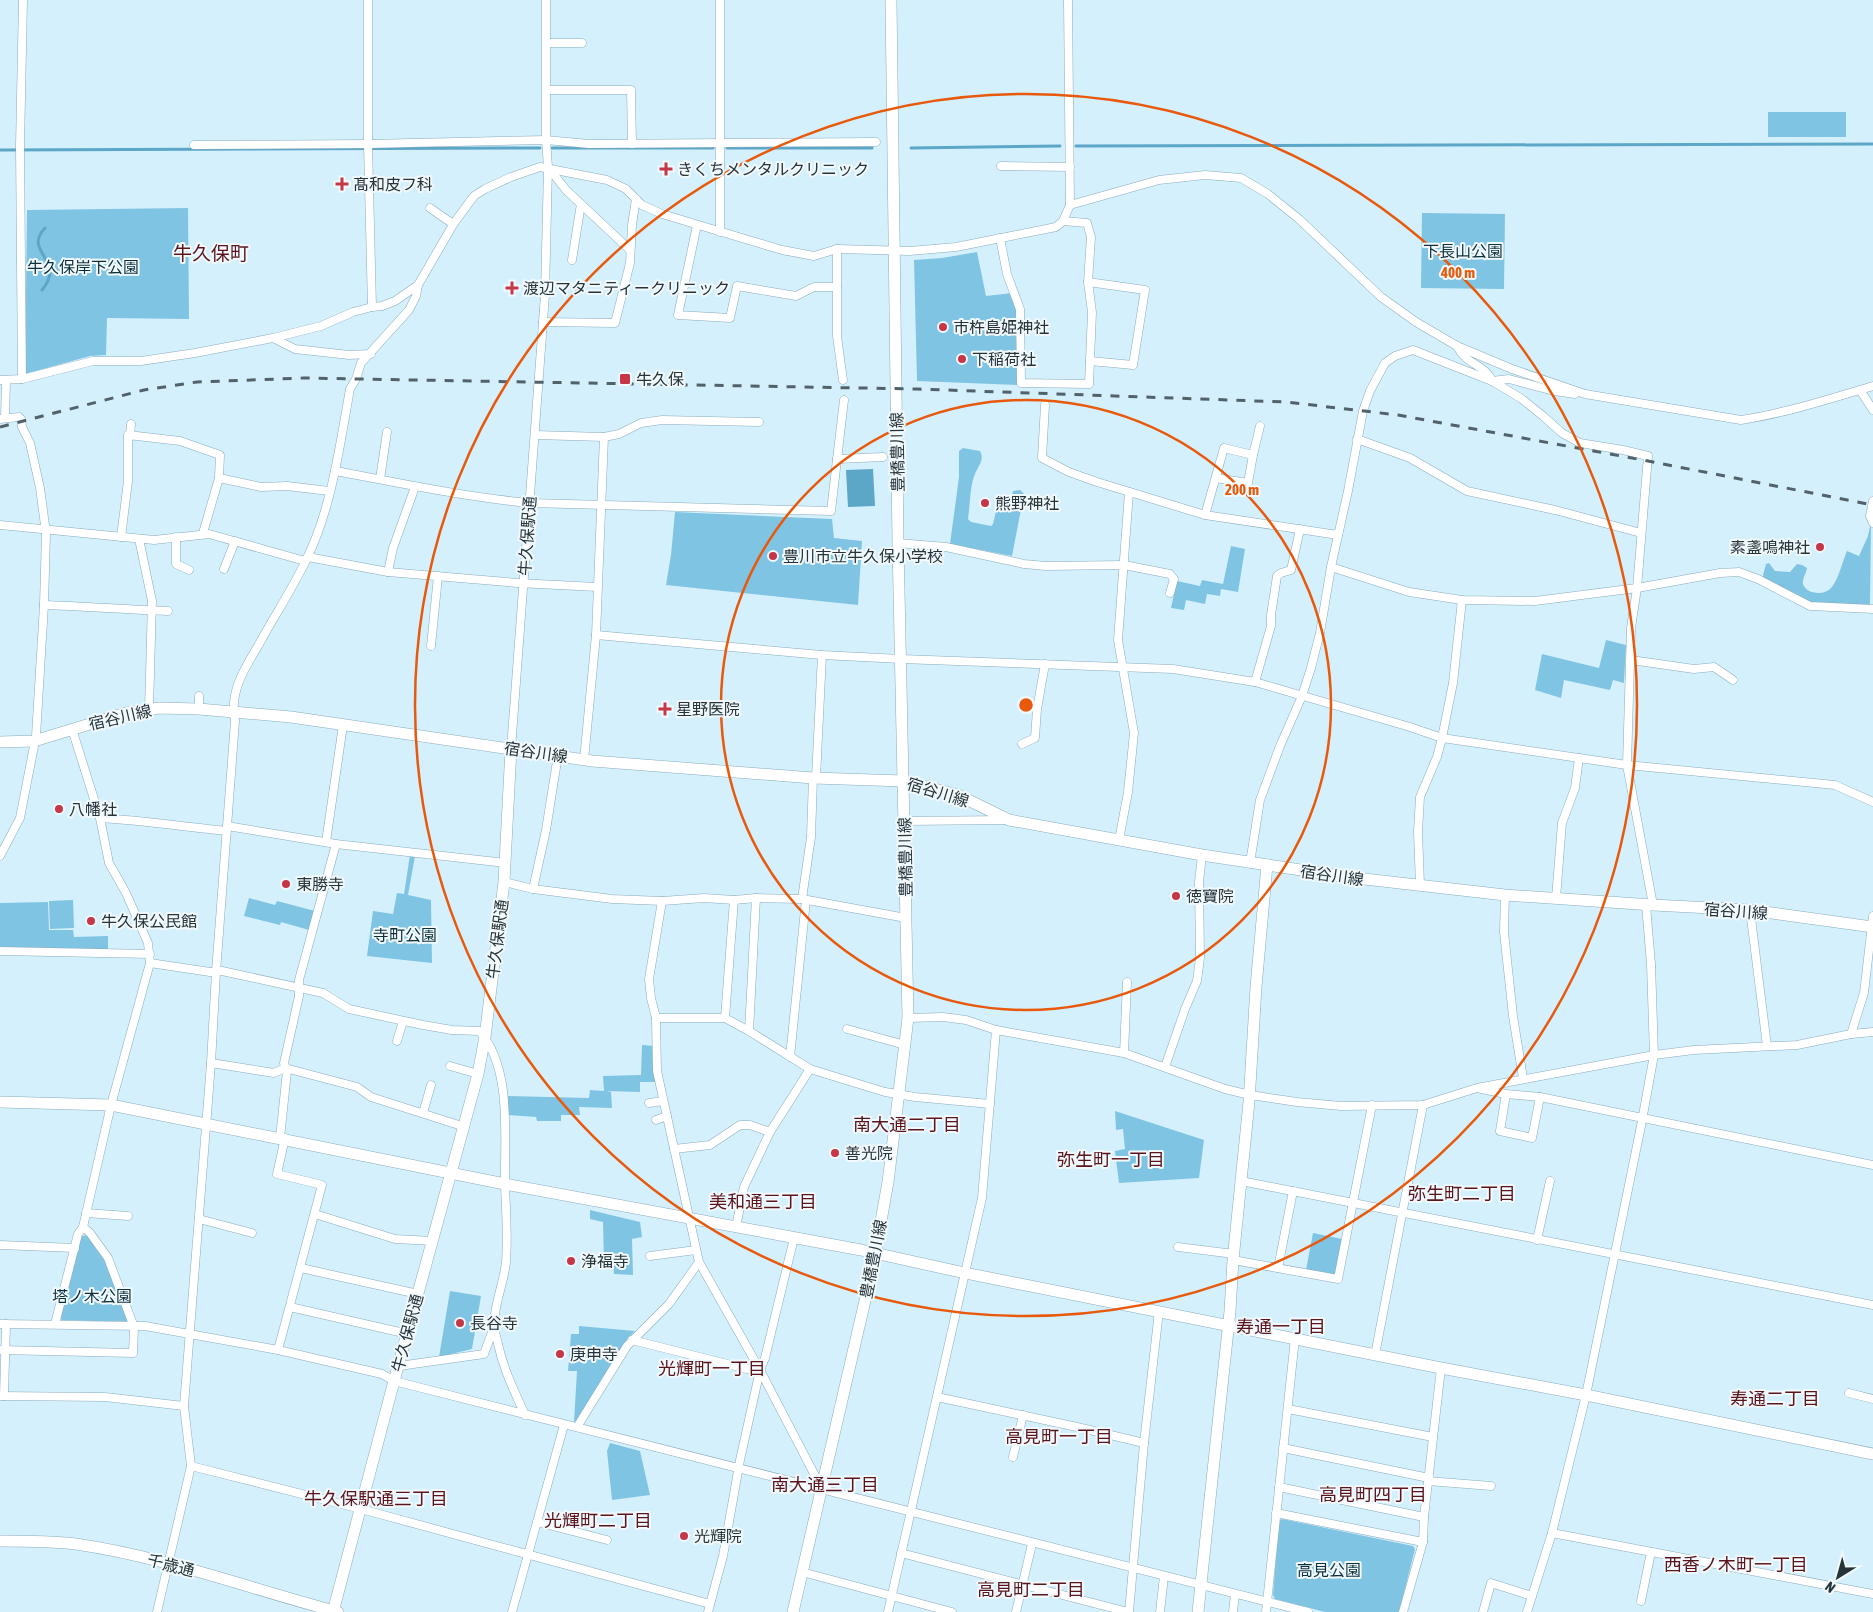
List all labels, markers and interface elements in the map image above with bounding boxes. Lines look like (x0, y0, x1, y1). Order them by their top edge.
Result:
place label: きくちメンタルクリニック (677, 160, 869, 178)
marker: きくちメンタルクリニック (659, 162, 673, 176)
place label: 髙和皮フ科 (353, 175, 433, 193)
marker: 髙和皮フ科 (335, 177, 349, 191)
district label: 牛久保町 (173, 242, 249, 264)
park label: 下長山公園 (1423, 242, 1503, 260)
park label: 牛久保岸下公園 (27, 258, 139, 276)
text: 400 m (1440, 264, 1475, 281)
place label: 渡辺マタニティークリニック (523, 279, 730, 297)
marker: 渡辺マタニティークリニック (505, 281, 519, 295)
place label: 市杵島姫神社 (953, 318, 1049, 336)
marker: 市杵島姫神社 (937, 321, 949, 333)
place label: 下稲荷社 (972, 350, 1036, 368)
marker: 下稲荷社 (956, 353, 968, 365)
place label: 牛久保 (636, 370, 684, 388)
marker: 牛久保 (618, 372, 632, 386)
street label: 豊橋豊川線 (887, 412, 907, 492)
text: 200 m (1225, 481, 1259, 498)
place label: 熊野神社 (995, 494, 1059, 512)
street label: 牛久保駅通 (515, 495, 539, 577)
marker: 熊野神社 (979, 497, 991, 509)
place label: 素盞鳴神社 (1730, 538, 1810, 556)
marker: 素盞鳴神社 (1814, 541, 1826, 553)
place label: 豊川市立牛久保小学校 (783, 547, 943, 565)
marker: 豊川市立牛久保小学校 (767, 550, 779, 562)
centre of rings (1017, 696, 1035, 714)
place label: 星野医院 (676, 700, 740, 718)
street label: 宿谷川線 (87, 701, 153, 733)
marker: 星野医院 (658, 702, 672, 716)
street label: 宿谷川線 (503, 739, 569, 765)
street label: 宿谷川線 (905, 774, 971, 810)
place label: 八幡社 (69, 800, 117, 818)
marker: 八幡社 (53, 803, 65, 815)
street label: 豊橋豊川線 (895, 817, 915, 897)
street label: 宿谷川線 (1299, 862, 1365, 888)
place label: 東勝寺 (296, 875, 344, 893)
marker: 東勝寺 (280, 878, 292, 890)
place label: 徳寶院 (1186, 887, 1234, 905)
marker: 徳寶院 (1170, 890, 1182, 902)
street label: 牛久保駅通 (483, 898, 511, 980)
street label: 宿谷川線 (1703, 900, 1769, 922)
place label: 牛久保公民館 (101, 912, 197, 930)
marker: 牛久保公民館 (85, 915, 97, 927)
park label: 寺町公園 (373, 926, 437, 944)
district label: 南大通二丁目 (853, 1114, 961, 1135)
place label: 善光院 (845, 1144, 893, 1162)
marker: 善光院 (829, 1147, 841, 1159)
district label: 弥生町一丁目 (1057, 1149, 1165, 1170)
district label: 弥生町二丁目 (1408, 1183, 1516, 1204)
district label: 美和通三丁目 (709, 1191, 817, 1212)
street label: 豊橋豊川線 (857, 1218, 889, 1300)
place label: 浄福寺 (581, 1252, 629, 1270)
marker: 浄福寺 (565, 1255, 577, 1267)
park label: 塔ノ木公園 (52, 1287, 132, 1305)
street label: 牛久保駅通 (388, 1292, 426, 1374)
place label: 長谷寺 (470, 1314, 518, 1332)
district label: 寿通一丁目 (1236, 1316, 1326, 1337)
marker: 長谷寺 (454, 1317, 466, 1329)
place label: 庚申寺 (570, 1345, 618, 1363)
marker: 庚申寺 (554, 1348, 566, 1360)
district label: 光輝町一丁目 (658, 1358, 766, 1379)
district label: 寿通二丁目 (1730, 1388, 1820, 1409)
district label: 高見町一丁目 (1005, 1426, 1113, 1447)
district label: 南大通三丁目 (771, 1474, 879, 1495)
district label: 高見町四丁目 (1319, 1484, 1427, 1505)
district label: 牛久保駅通三丁目 (304, 1488, 448, 1509)
district label: 光輝町二丁目 (544, 1510, 652, 1531)
place label: 光輝院 (694, 1527, 742, 1545)
marker: 光輝院 (678, 1530, 690, 1542)
street label: 千歳通 (146, 1550, 196, 1580)
north arrow (1813, 1552, 1863, 1602)
district label: 西香ノ木町一丁目 (1664, 1554, 1808, 1575)
park label: 高見公園 (1297, 1561, 1361, 1579)
district label: 高見町二丁目 (977, 1579, 1085, 1600)
text: N (1822, 1579, 1838, 1596)

